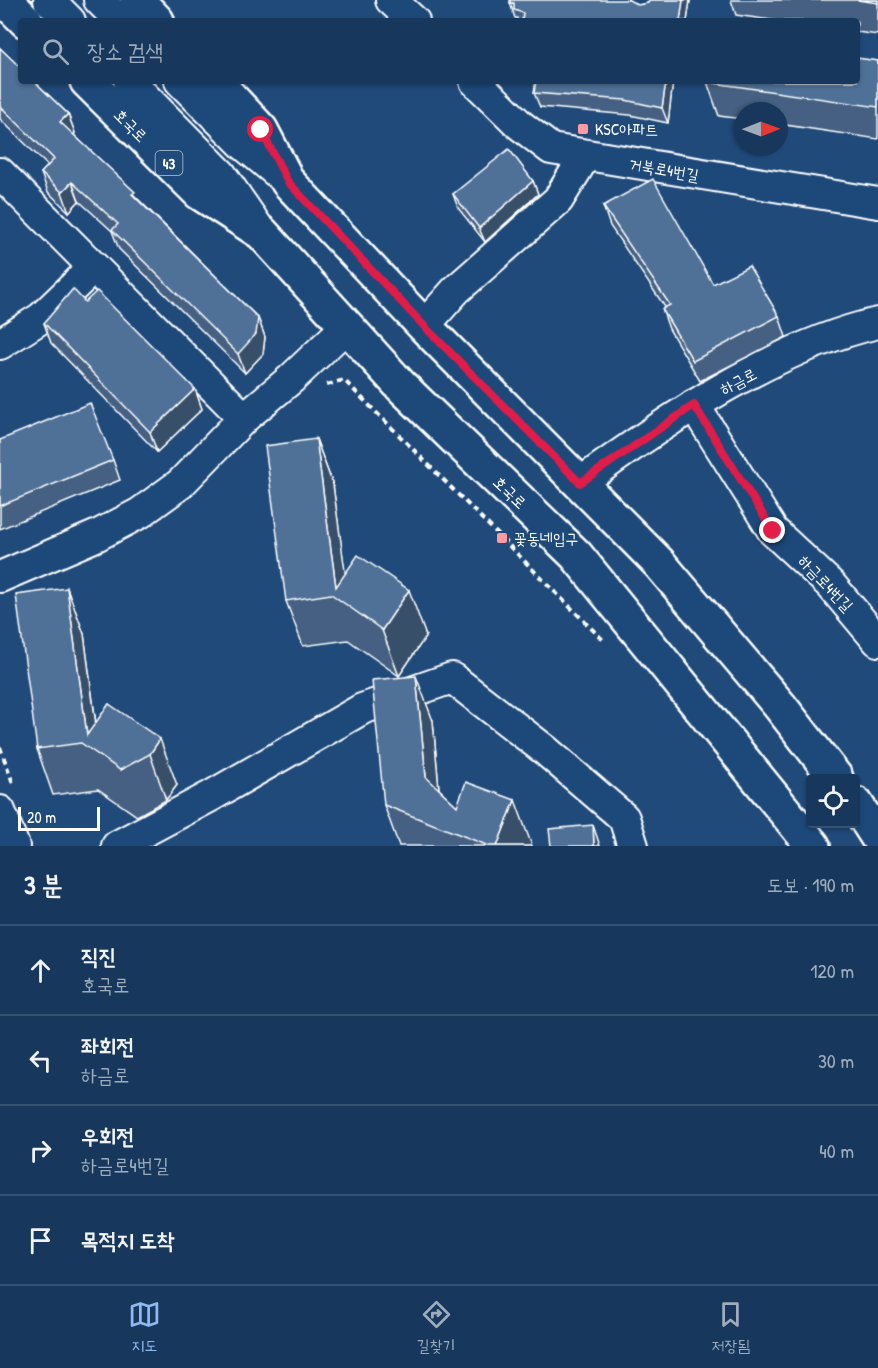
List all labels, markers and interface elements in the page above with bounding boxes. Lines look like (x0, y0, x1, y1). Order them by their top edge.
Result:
search box (18, 18, 860, 84)
icon: search (39, 35, 72, 68)
text: 장소 검색 (87, 36, 163, 66)
north arrow (734, 102, 788, 156)
street label: 호국로 (110, 104, 152, 146)
route start (247, 116, 273, 142)
place label: KSC아파트 (595, 118, 658, 140)
marker: KSC아파트 (576, 122, 590, 136)
road number: 43 (156, 151, 182, 175)
street label: 거북로4번길 (627, 152, 701, 186)
street label: 하금로 (716, 362, 760, 400)
street label: 호국로 (488, 471, 532, 513)
route end (759, 517, 785, 543)
place label: 꽃동네입구 (514, 527, 578, 549)
marker: 꽃동네입구 (495, 531, 509, 545)
street label: 하금로4번길 (794, 550, 858, 616)
map controls (806, 774, 860, 828)
button: locate (806, 774, 860, 828)
scale bar (18, 804, 100, 832)
text: 20 m (27, 806, 56, 828)
text: 3 분 (24, 867, 63, 902)
text: 도보 · 190 m (767, 871, 854, 898)
text: 직진 (81, 941, 116, 971)
icon: ahead (24, 954, 57, 987)
text: 120 m (810, 957, 854, 984)
text: 호국로 (81, 971, 129, 998)
text: 좌회전 (81, 1031, 134, 1061)
icon: left (24, 1044, 57, 1077)
text: 30 m (818, 1047, 854, 1074)
text: 하금로 (81, 1061, 129, 1088)
text: 우회전 (81, 1121, 134, 1151)
icon: right (24, 1134, 57, 1167)
text: 40 m (819, 1137, 854, 1164)
text: 하금로4번길 (81, 1151, 169, 1178)
icon: arrive (24, 1224, 57, 1257)
text: 목적지 도착 (81, 1225, 175, 1255)
tab: 지도 (128, 1298, 161, 1356)
tab: 길찾기 (417, 1298, 455, 1356)
tab: 저장됨 (711, 1298, 750, 1356)

